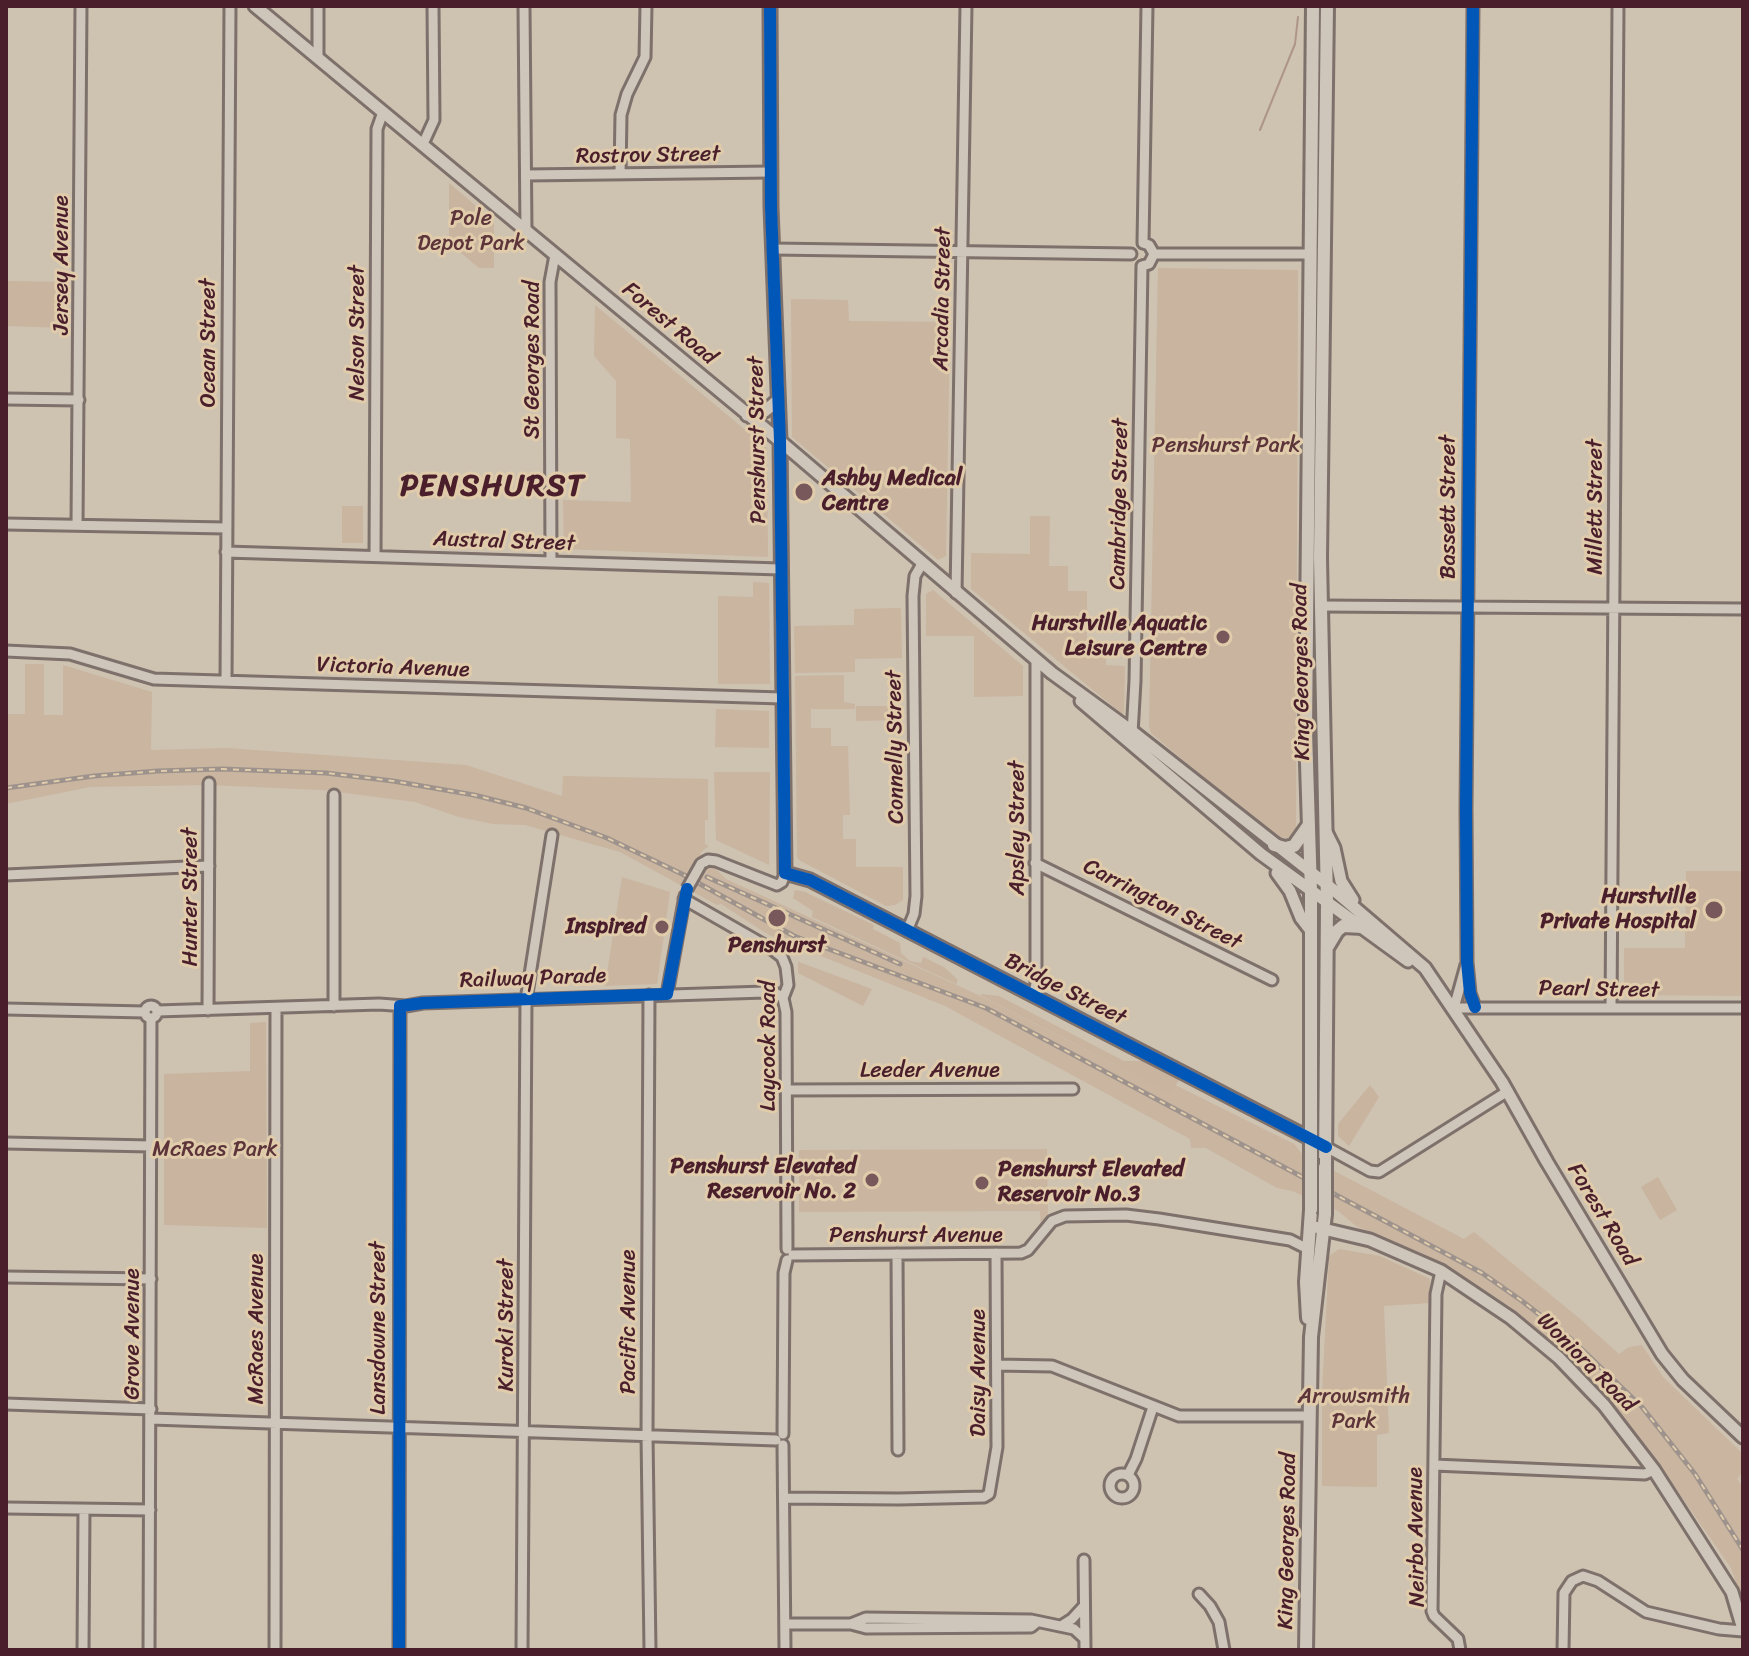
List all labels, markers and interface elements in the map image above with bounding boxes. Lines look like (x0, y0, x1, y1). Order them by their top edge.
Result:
street label: Rostrov Street (576, 142, 720, 170)
street label: Jersey Avenue (49, 195, 75, 335)
park label: Pole Depot Park (417, 206, 525, 258)
street label: Arcadia Street (929, 227, 957, 371)
street label: Nelson Street (345, 265, 371, 401)
street label: Forest Road (616, 277, 722, 371)
street label: Ocean Street (196, 278, 222, 408)
street label: St Georges Road (520, 281, 546, 439)
street label: Penshurst Street (743, 356, 773, 524)
street label: Cambridge Street (1105, 418, 1135, 590)
park label: Penshurst Park (1152, 433, 1300, 459)
street label: Bassett Street (1436, 435, 1462, 579)
street label: Millett Street (1583, 439, 1609, 575)
place label: Ashby Medical Centre (822, 466, 962, 518)
district label: PENSHURST (403, 469, 583, 505)
marker: Ashby Medical Centre (793, 481, 815, 503)
street label: Austral Street (433, 526, 575, 558)
street label: King Georges Road (1287, 583, 1317, 761)
place label: Hurstville Aquatic Leisure Centre (1032, 611, 1207, 662)
marker: Hurstville Aquatic Leisure Centre (1214, 628, 1232, 646)
street label: Victoria Avenue (316, 652, 470, 684)
street label: Connelly Street (881, 670, 911, 824)
street label: Apsley Street (1005, 761, 1031, 895)
street label: Hunter Street (178, 828, 204, 966)
street label: Carrington Street (1078, 854, 1246, 956)
place label: Hurstville Private Hospital (1540, 884, 1696, 936)
marker: Hurstville Private Hospital (1703, 899, 1725, 921)
marker: Penshurst (766, 907, 788, 929)
place label: Inspired (566, 914, 646, 940)
marker: Inspired (653, 918, 671, 936)
place label: Penshurst (728, 933, 826, 959)
street label: Bridge Street (1000, 948, 1130, 1032)
street label: Railway Parade (459, 963, 607, 995)
street label: Pearl Street (1538, 976, 1660, 1004)
street label: Laycock Road (756, 981, 782, 1111)
street label: Leeder Avenue (860, 1058, 1000, 1084)
park label: McRaes Park (152, 1137, 278, 1163)
place label: Penshurst Elevated Reservoir No. 2 (670, 1154, 856, 1206)
place label: Penshurst Elevated Reservoir No.3 (998, 1157, 1184, 1208)
street label: Forest Road (1561, 1159, 1643, 1271)
marker: Penshurst Elevated Reservoir No. 2 (863, 1171, 881, 1189)
marker: Penshurst Elevated Reservoir No.3 (973, 1174, 991, 1192)
street label: Penshurst Avenue (829, 1223, 1003, 1249)
street label: Lansdowne Street (366, 1241, 392, 1415)
street label: Pacific Avenue (616, 1250, 642, 1394)
street label: McRaes Avenue (244, 1254, 270, 1404)
street label: Kuroki Street (494, 1259, 520, 1391)
street label: Grove Avenue (120, 1268, 146, 1400)
street label: Woniora Road (1531, 1308, 1641, 1418)
street label: Daisy Avenue (966, 1309, 992, 1437)
park label: Arrowsmith Park (1298, 1384, 1410, 1436)
street label: King Georges Road (1273, 1452, 1303, 1630)
street label: Neirbo Avenue (1403, 1467, 1431, 1607)

